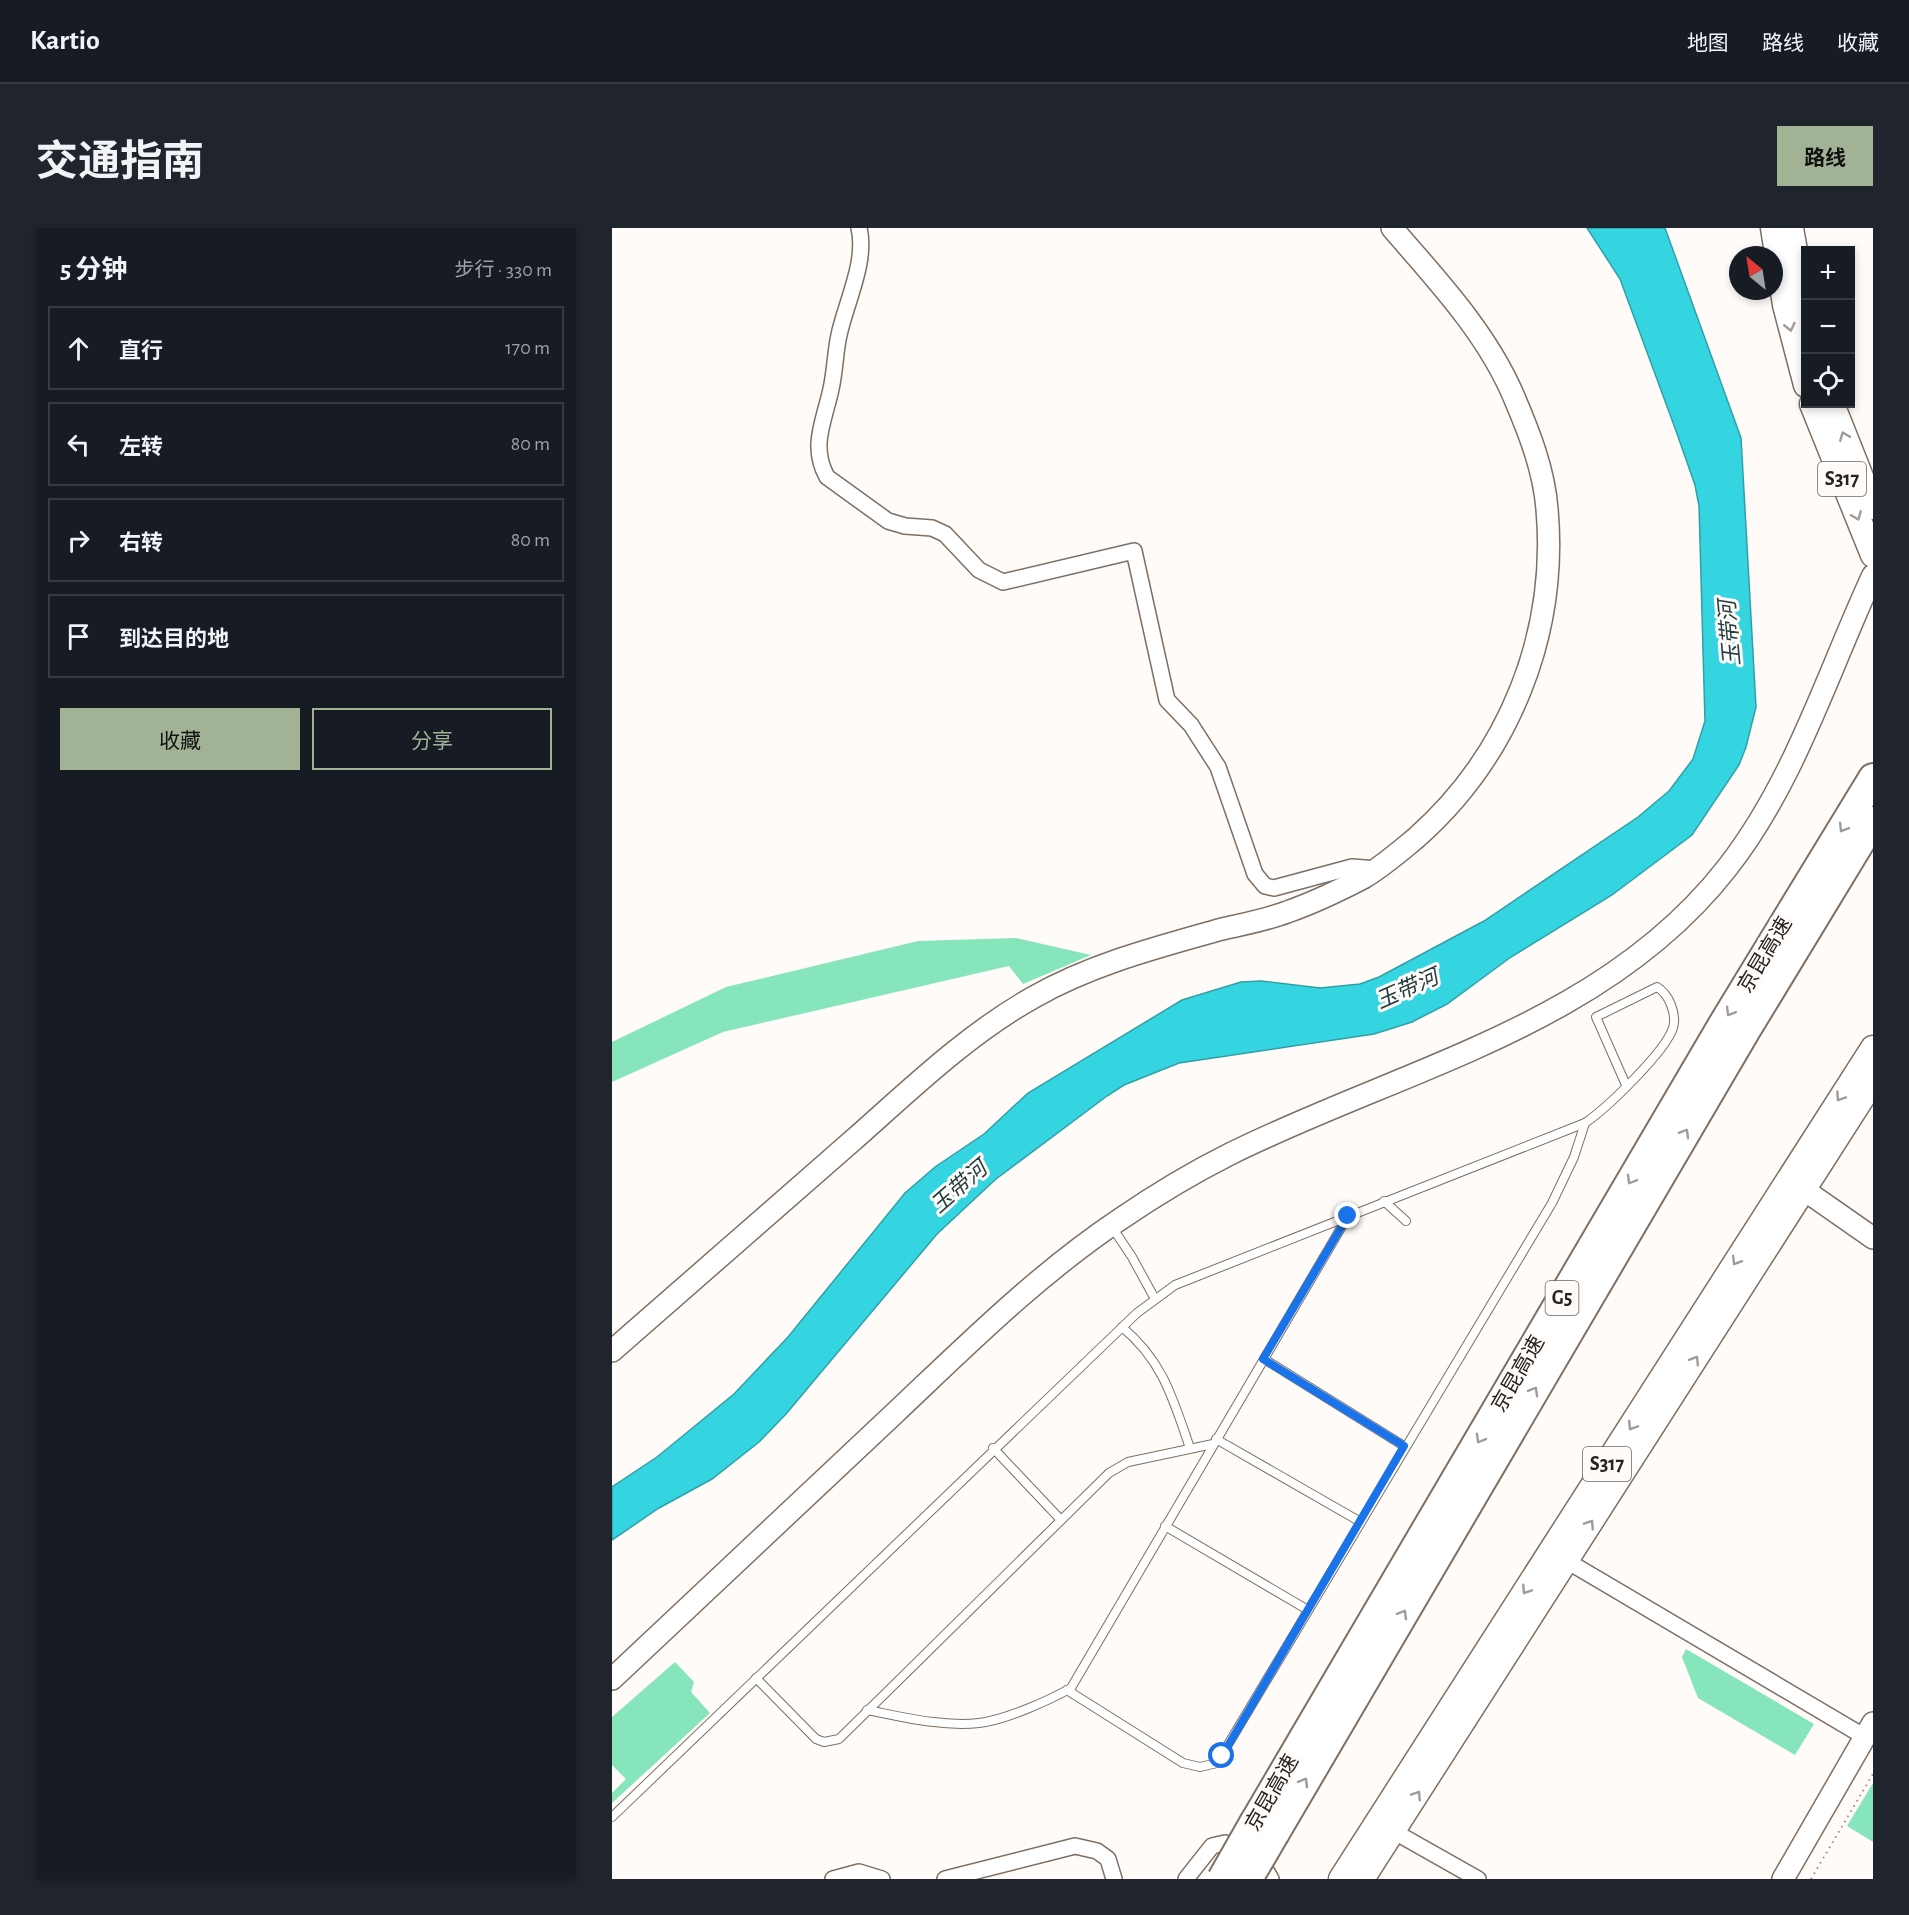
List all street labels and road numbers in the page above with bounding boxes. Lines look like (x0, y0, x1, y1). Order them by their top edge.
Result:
road number: S317 (1818, 462, 1866, 496)
street label: 京昆高速 (1734, 913, 1796, 996)
road number: G5 (1546, 1281, 1578, 1315)
street label: 京昆高速 (1487, 1332, 1548, 1416)
road number: S317 (1583, 1447, 1631, 1481)
street label: 京昆高速 (1241, 1751, 1302, 1835)

